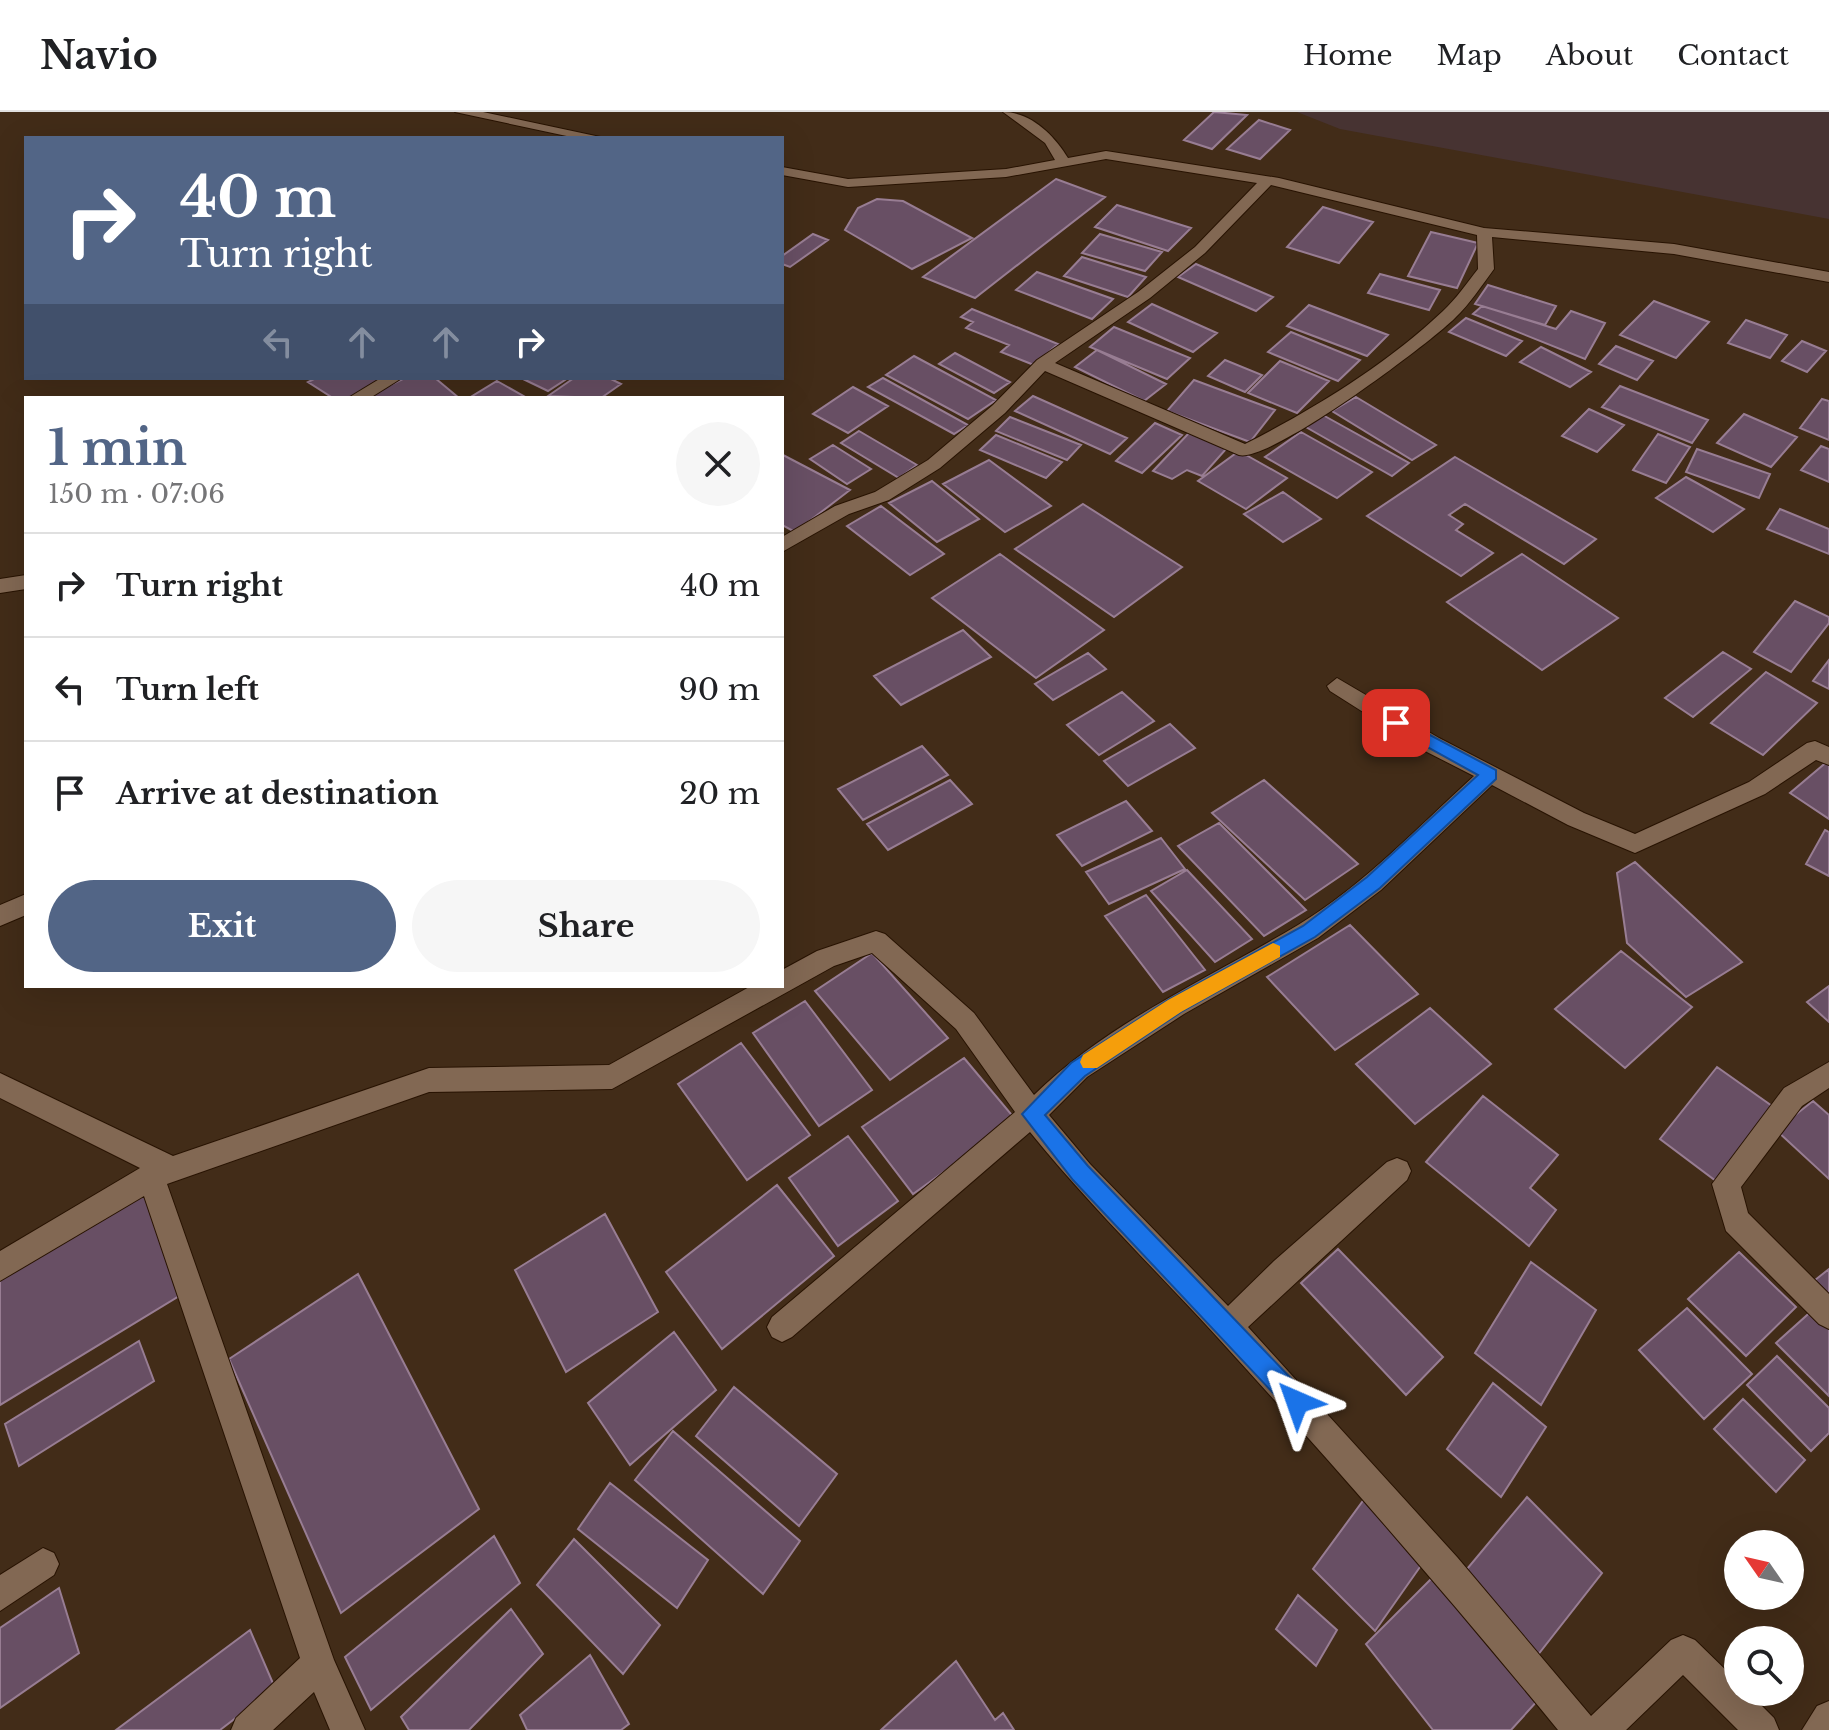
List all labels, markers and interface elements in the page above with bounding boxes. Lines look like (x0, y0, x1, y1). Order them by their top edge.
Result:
text: Navio (40, 32, 158, 79)
text: Home (1303, 38, 1393, 73)
text: Map (1437, 38, 1502, 73)
text: About (1546, 38, 1633, 73)
text: Contact (1677, 38, 1789, 73)
text: 40 m (180, 163, 336, 232)
icon: right (48, 168, 152, 272)
text: Turn right (180, 232, 373, 277)
icon: left (256, 320, 300, 364)
icon: ahead (340, 320, 384, 364)
icon: ahead (424, 320, 468, 364)
icon: right (508, 320, 552, 364)
text: 1 min (48, 418, 187, 478)
button: close (676, 422, 760, 506)
text: 150 m · 07:06 (48, 478, 225, 510)
icon: right (48, 563, 92, 607)
text: Turn right (116, 567, 283, 604)
text: 40 m (680, 567, 760, 604)
icon: left (48, 667, 92, 711)
text: Turn left (116, 671, 259, 708)
text: 90 m (678, 671, 760, 708)
pin (1362, 689, 1430, 757)
icon: arrive (1374, 701, 1418, 745)
icon: arrive (48, 771, 92, 815)
text: Arrive at destination (116, 775, 439, 812)
text: 20 m (679, 775, 760, 812)
button: Exit (48, 880, 396, 972)
button: Share (412, 880, 760, 972)
position arrow (1255, 1360, 1339, 1444)
north arrow (1724, 1530, 1804, 1610)
map controls (1724, 1530, 1804, 1706)
button: search (1724, 1626, 1804, 1706)

